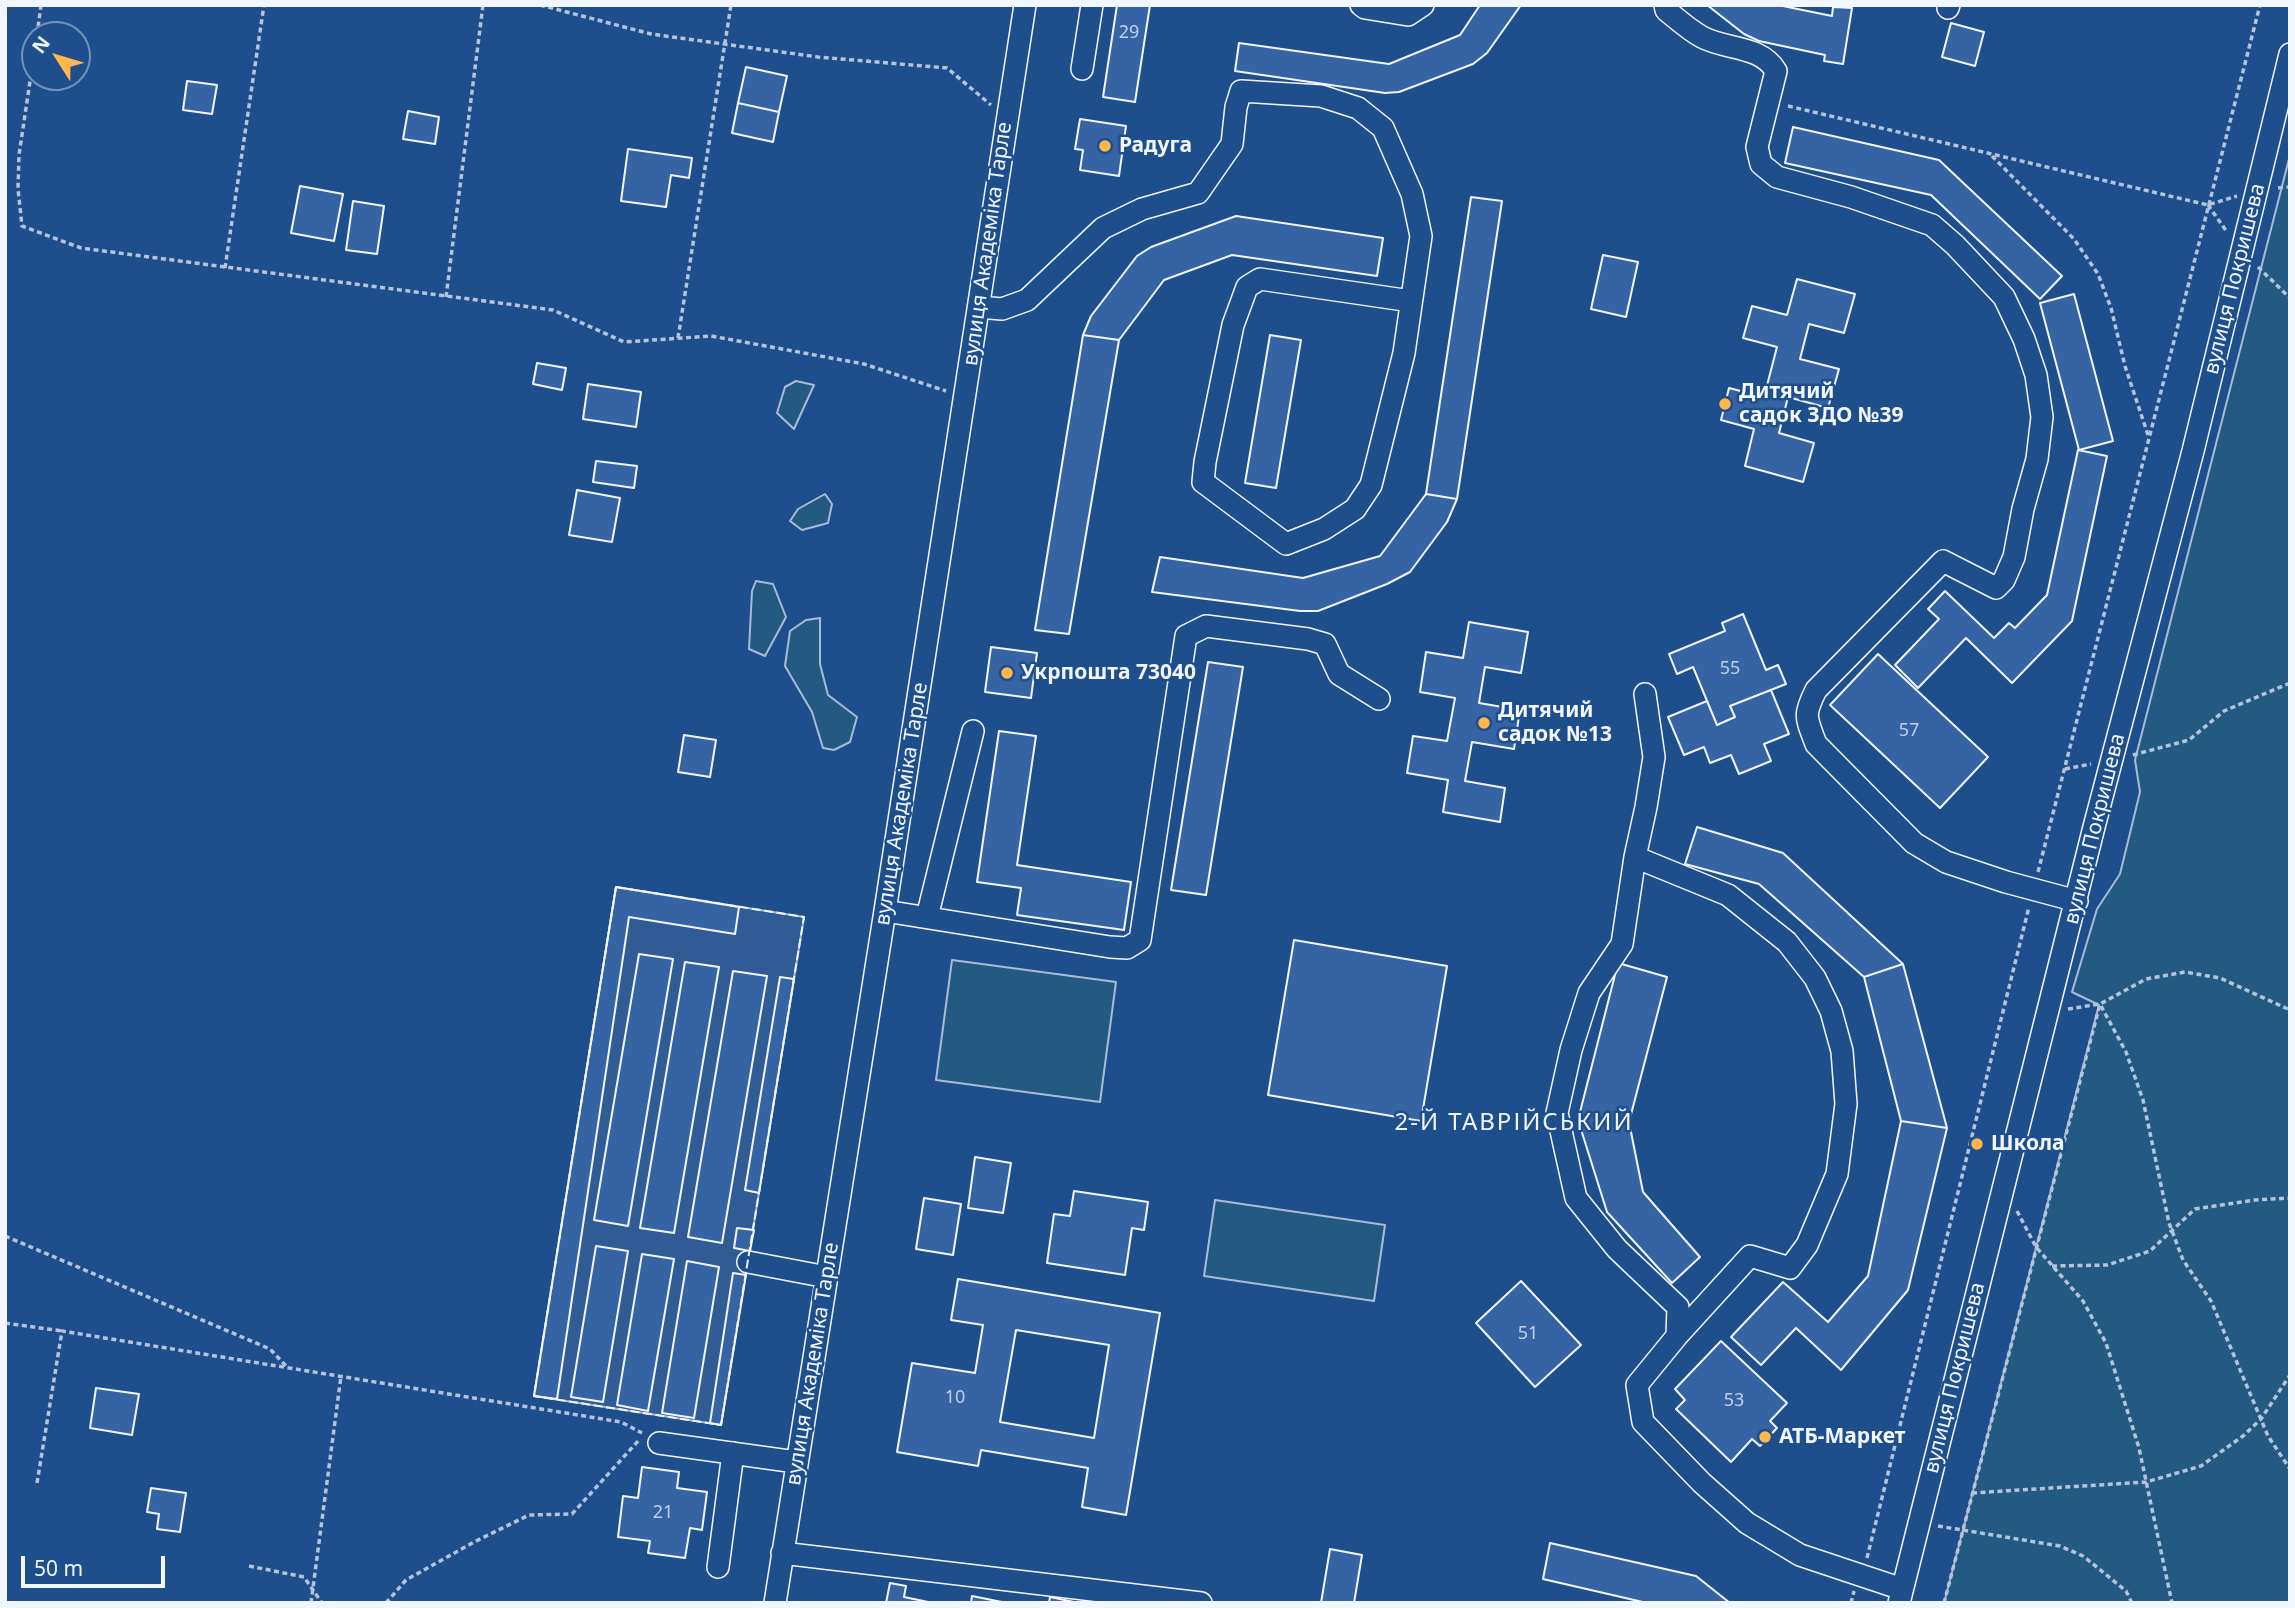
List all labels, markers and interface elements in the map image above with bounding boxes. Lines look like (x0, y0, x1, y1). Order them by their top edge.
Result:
north arrow (21, 21, 91, 91)
house number: 29 (1119, 22, 1139, 44)
text: N (26, 31, 56, 59)
street label: вулиця Академіка Тарле (958, 121, 1018, 367)
place label: Радуга (1119, 133, 1192, 159)
marker: Радуга (1097, 138, 1113, 154)
street label: вулиця Покришева (2199, 181, 2271, 377)
place label: Дитячий садок ЗДО №39 (1739, 379, 1903, 429)
marker: Дитячий садок ЗДО №39 (1717, 396, 1733, 412)
house number: 55 (1720, 658, 1740, 680)
place label: Укрпошта 73040 (1021, 660, 1196, 686)
marker: Укрпошта 73040 (999, 665, 1015, 681)
street label: вулиця Академіка Тарле (870, 681, 934, 927)
place label: Дитячий садок №13 (1498, 698, 1612, 748)
marker: Дитячий садок №13 (1476, 715, 1492, 731)
house number: 57 (1899, 720, 1919, 742)
street label: вулиця Покришева (2059, 731, 2131, 927)
district label: 2-Й ТАВРІЙСЬКИЙ (1396, 1109, 1632, 1137)
place label: Школа (1991, 1131, 2065, 1157)
marker: Школа (1969, 1136, 1985, 1152)
street label: вулиця Академіка Тарле (781, 1241, 845, 1487)
street label: вулиця Покришева (1919, 1280, 1991, 1476)
house number: 51 (1518, 1323, 1538, 1345)
house number: 10 (945, 1387, 965, 1409)
house number: 53 (1724, 1390, 1744, 1412)
place label: АТБ-Маркет (1779, 1424, 1905, 1450)
marker: АТБ-Маркет (1757, 1429, 1773, 1445)
house number: 21 (653, 1502, 673, 1524)
scale bar (24, 1542, 168, 1586)
text: 50 m (34, 1554, 83, 1582)

